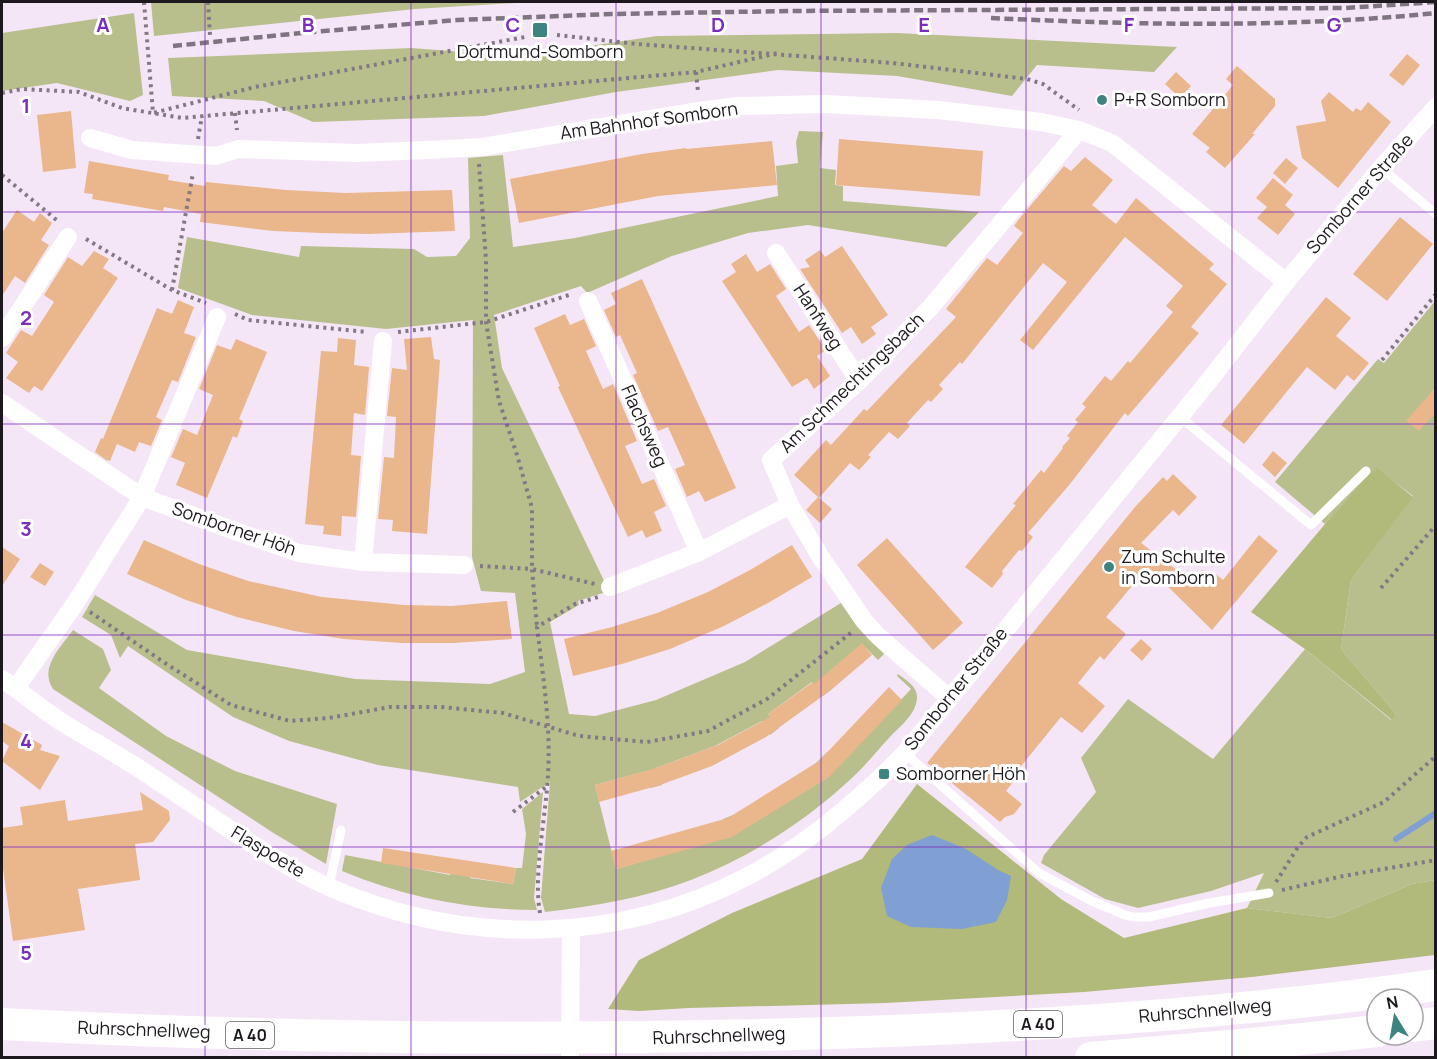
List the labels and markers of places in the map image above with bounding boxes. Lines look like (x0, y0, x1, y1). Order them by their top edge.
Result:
marker: Dortmund-Somborn (531, 21, 549, 39)
place label: Dortmund-Somborn (457, 39, 623, 63)
place label: P+R Somborn (1114, 87, 1226, 111)
marker: P+R Somborn (1095, 93, 1109, 107)
place label: Zum Schulte in Somborn (1121, 544, 1226, 589)
marker: Zum Schulte in Somborn (1102, 560, 1116, 574)
place label: Somborner Höh (896, 761, 1026, 785)
marker: Somborner Höh (877, 767, 891, 781)

